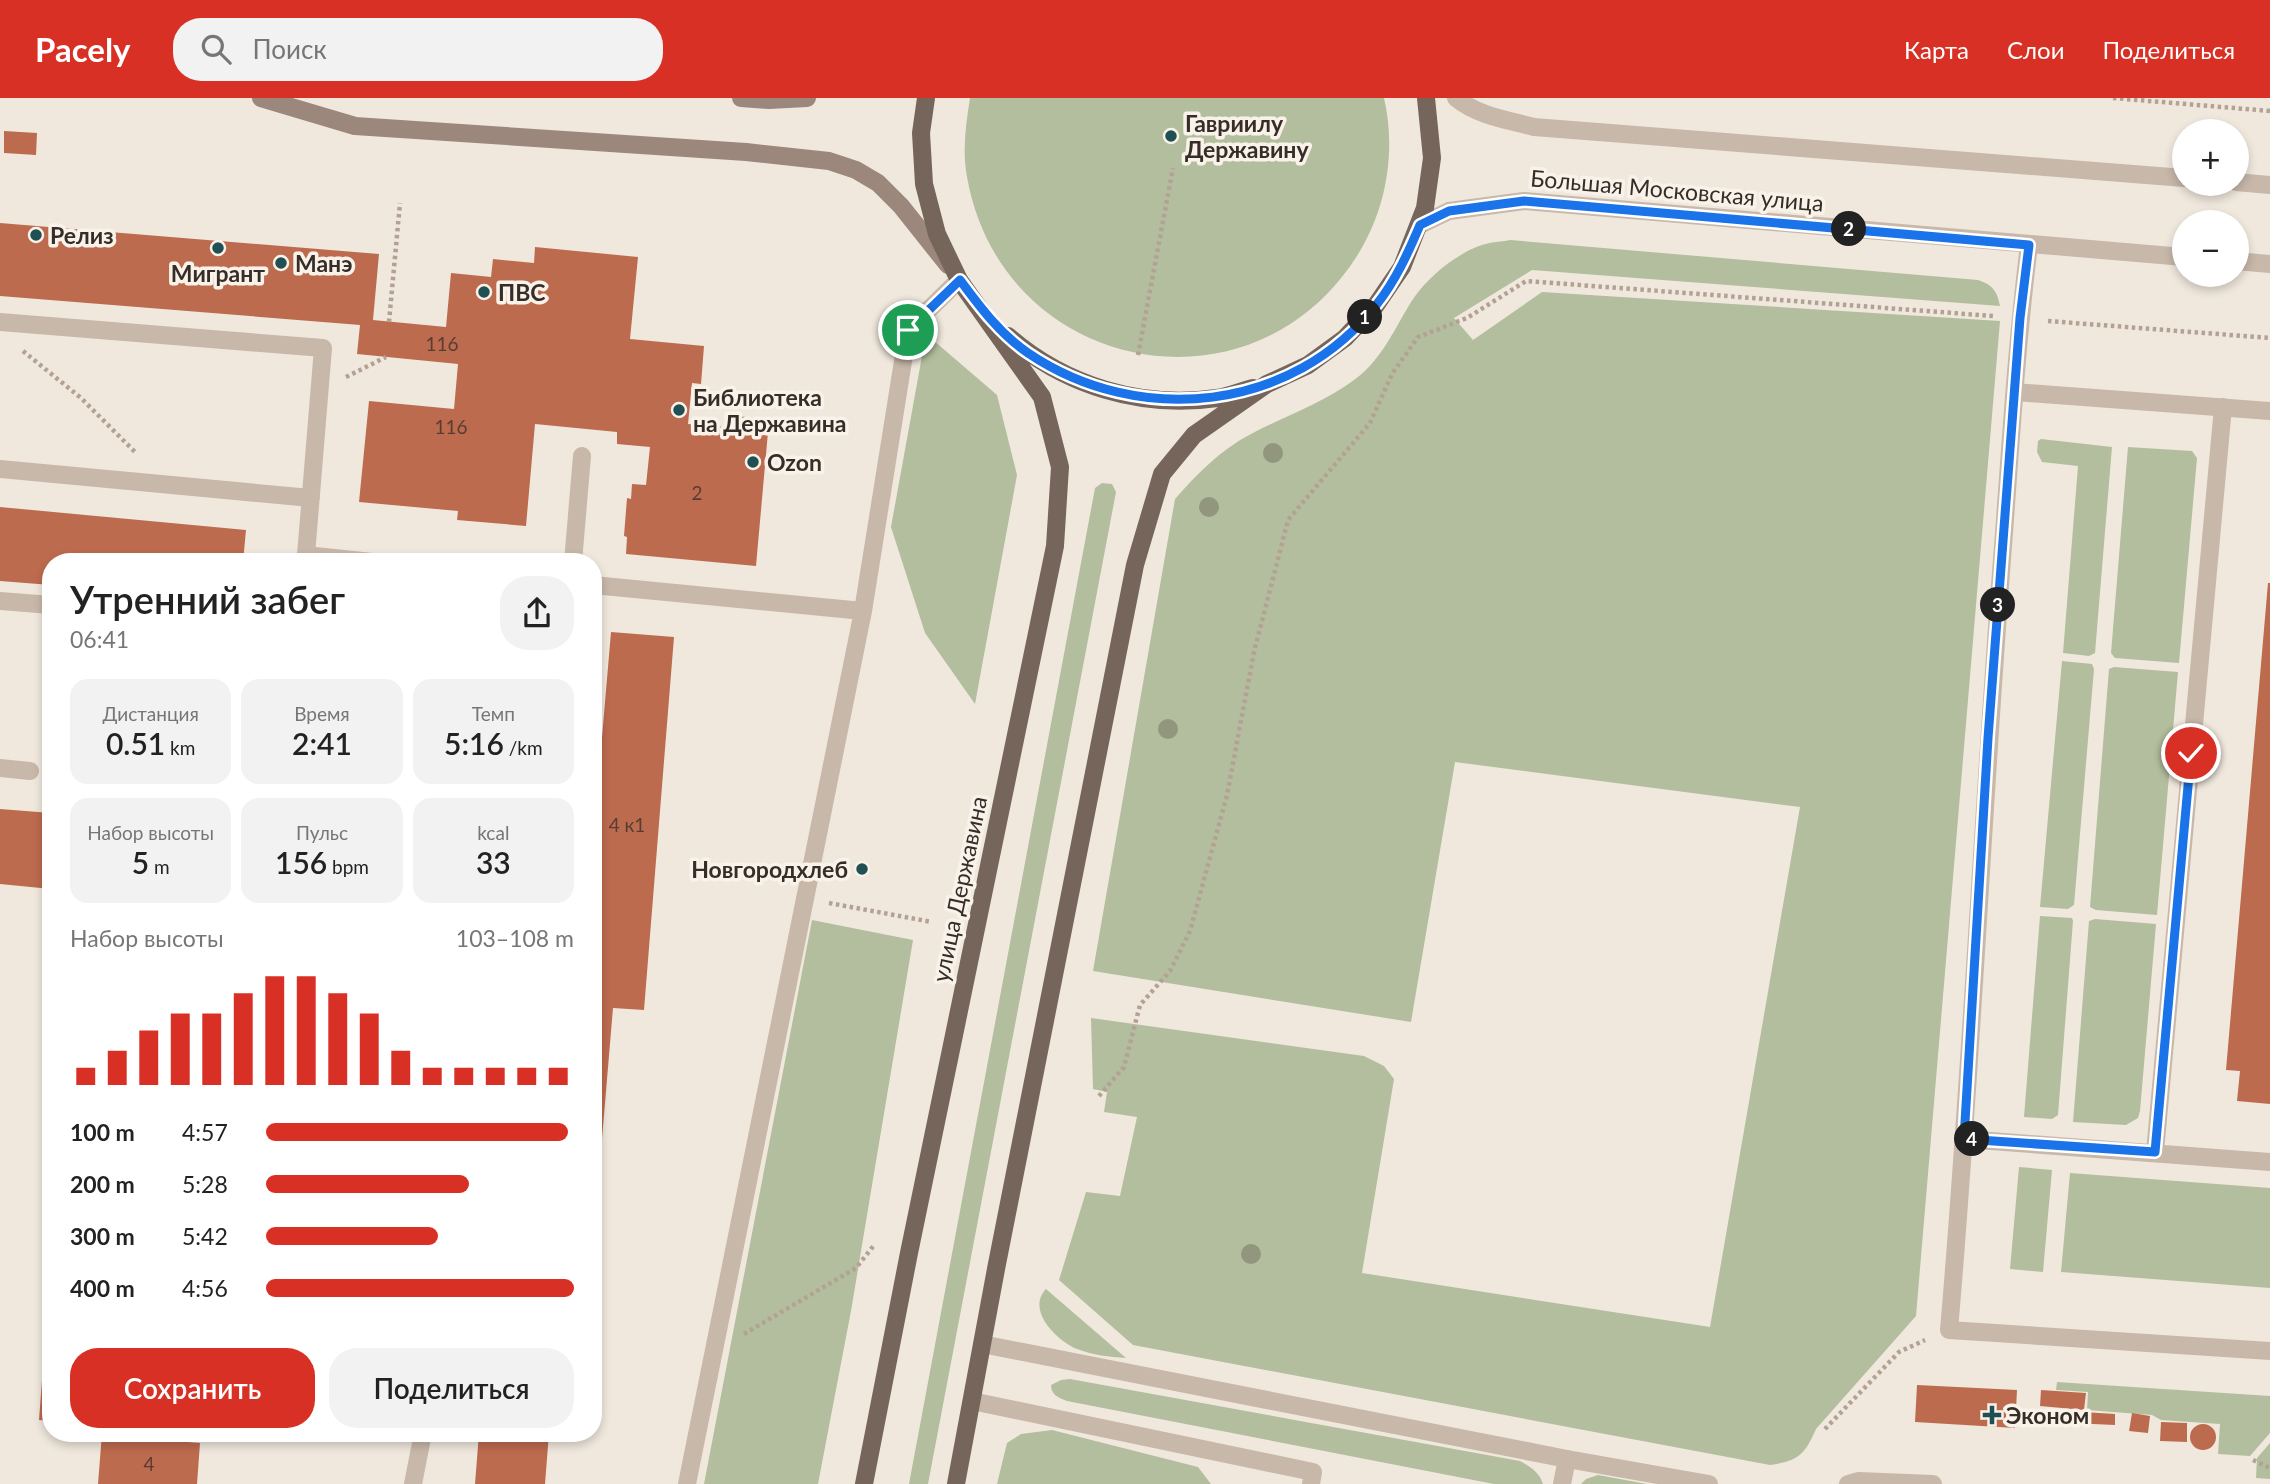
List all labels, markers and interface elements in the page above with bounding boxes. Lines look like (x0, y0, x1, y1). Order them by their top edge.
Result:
search box (173, 18, 663, 81)
text: Pacely (35, 29, 131, 69)
icon: search (197, 30, 235, 68)
text: Поиск (253, 33, 327, 65)
text: Карта (1904, 35, 1969, 64)
text: Слои (2007, 35, 2064, 64)
text: Поделиться (2102, 35, 2235, 64)
place label: Гавриилу Державину (1185, 109, 1309, 163)
map controls (2172, 119, 2249, 287)
button: + (2172, 119, 2249, 196)
marker: Гавриилу Державину (1163, 128, 1179, 144)
street label: Большая Московская улица (1529, 163, 1825, 217)
button: − (2172, 210, 2249, 287)
pin: 2 (1832, 212, 1867, 246)
text: 2 (1843, 217, 1854, 240)
place label: Релиз (50, 221, 114, 249)
marker: Релиз (28, 227, 44, 243)
marker: Мигрант (210, 240, 226, 256)
place label: Манэ (295, 249, 352, 277)
marker: Манэ (273, 255, 289, 271)
place label: Мигрант (171, 259, 265, 287)
place label: ПВС (498, 278, 546, 306)
marker: ПВС (476, 284, 492, 300)
pin (878, 300, 938, 360)
pin: 1 (1348, 300, 1382, 334)
text: 1 (1359, 305, 1370, 328)
icon: arrive (889, 311, 927, 349)
house number: 116 (425, 332, 459, 355)
place label: Библиотека на Державина (693, 383, 847, 437)
marker: Библиотека на Державина (671, 402, 687, 418)
house number: 116 (434, 415, 468, 438)
place label: Ozon (767, 448, 822, 476)
marker: Ozon (745, 454, 761, 470)
house number: 2 (691, 481, 703, 504)
text: Утренний забег (70, 576, 345, 622)
button: share (500, 576, 574, 650)
pin: 3 (1980, 588, 2016, 622)
text: 3 (1992, 593, 2003, 616)
text: 06:41 (70, 625, 129, 653)
text: Дистанция (103, 702, 199, 725)
text: Время (294, 702, 350, 725)
text: Темп (472, 702, 515, 725)
pin (2161, 723, 2221, 783)
text: 0.51 (106, 725, 165, 761)
text: 2:41 (292, 725, 352, 761)
text: 5:16 (444, 725, 504, 761)
icon: check (2172, 734, 2210, 772)
text: km (165, 736, 195, 759)
text: /km (504, 736, 543, 759)
street label: улица Державина (926, 794, 992, 984)
house number: 4 к1 (609, 813, 645, 836)
text: Набор высоты (87, 821, 214, 844)
text: Пульс (296, 821, 348, 844)
text: kcal (477, 821, 509, 844)
text: 5 (132, 844, 149, 880)
text: 156 (275, 844, 327, 880)
text: 33 (476, 844, 511, 880)
text: m (149, 855, 170, 878)
text: bpm (327, 855, 369, 878)
place label: Новгородхлеб (691, 855, 848, 883)
marker: Новгородхлеб (854, 861, 870, 877)
text: Набор высоты (70, 924, 224, 952)
text: 103–108 m (456, 924, 574, 952)
text: 100 m (70, 1118, 135, 1146)
text: 4:57 (182, 1118, 228, 1146)
pin: 4 (1954, 1122, 1990, 1156)
text: 4 (1966, 1127, 1977, 1150)
text: 200 m (70, 1170, 135, 1198)
text: 5:28 (182, 1170, 228, 1198)
text: 300 m (70, 1222, 135, 1250)
text: 5:42 (182, 1222, 228, 1250)
text: 400 m (70, 1274, 135, 1302)
text: 4:56 (182, 1274, 228, 1302)
button: Сохранить (70, 1348, 315, 1428)
button: Поделиться (329, 1348, 574, 1428)
place label: Эконом (2006, 1401, 2089, 1429)
marker: Эконом (1984, 1407, 2000, 1423)
house number: 4 (143, 1452, 155, 1475)

